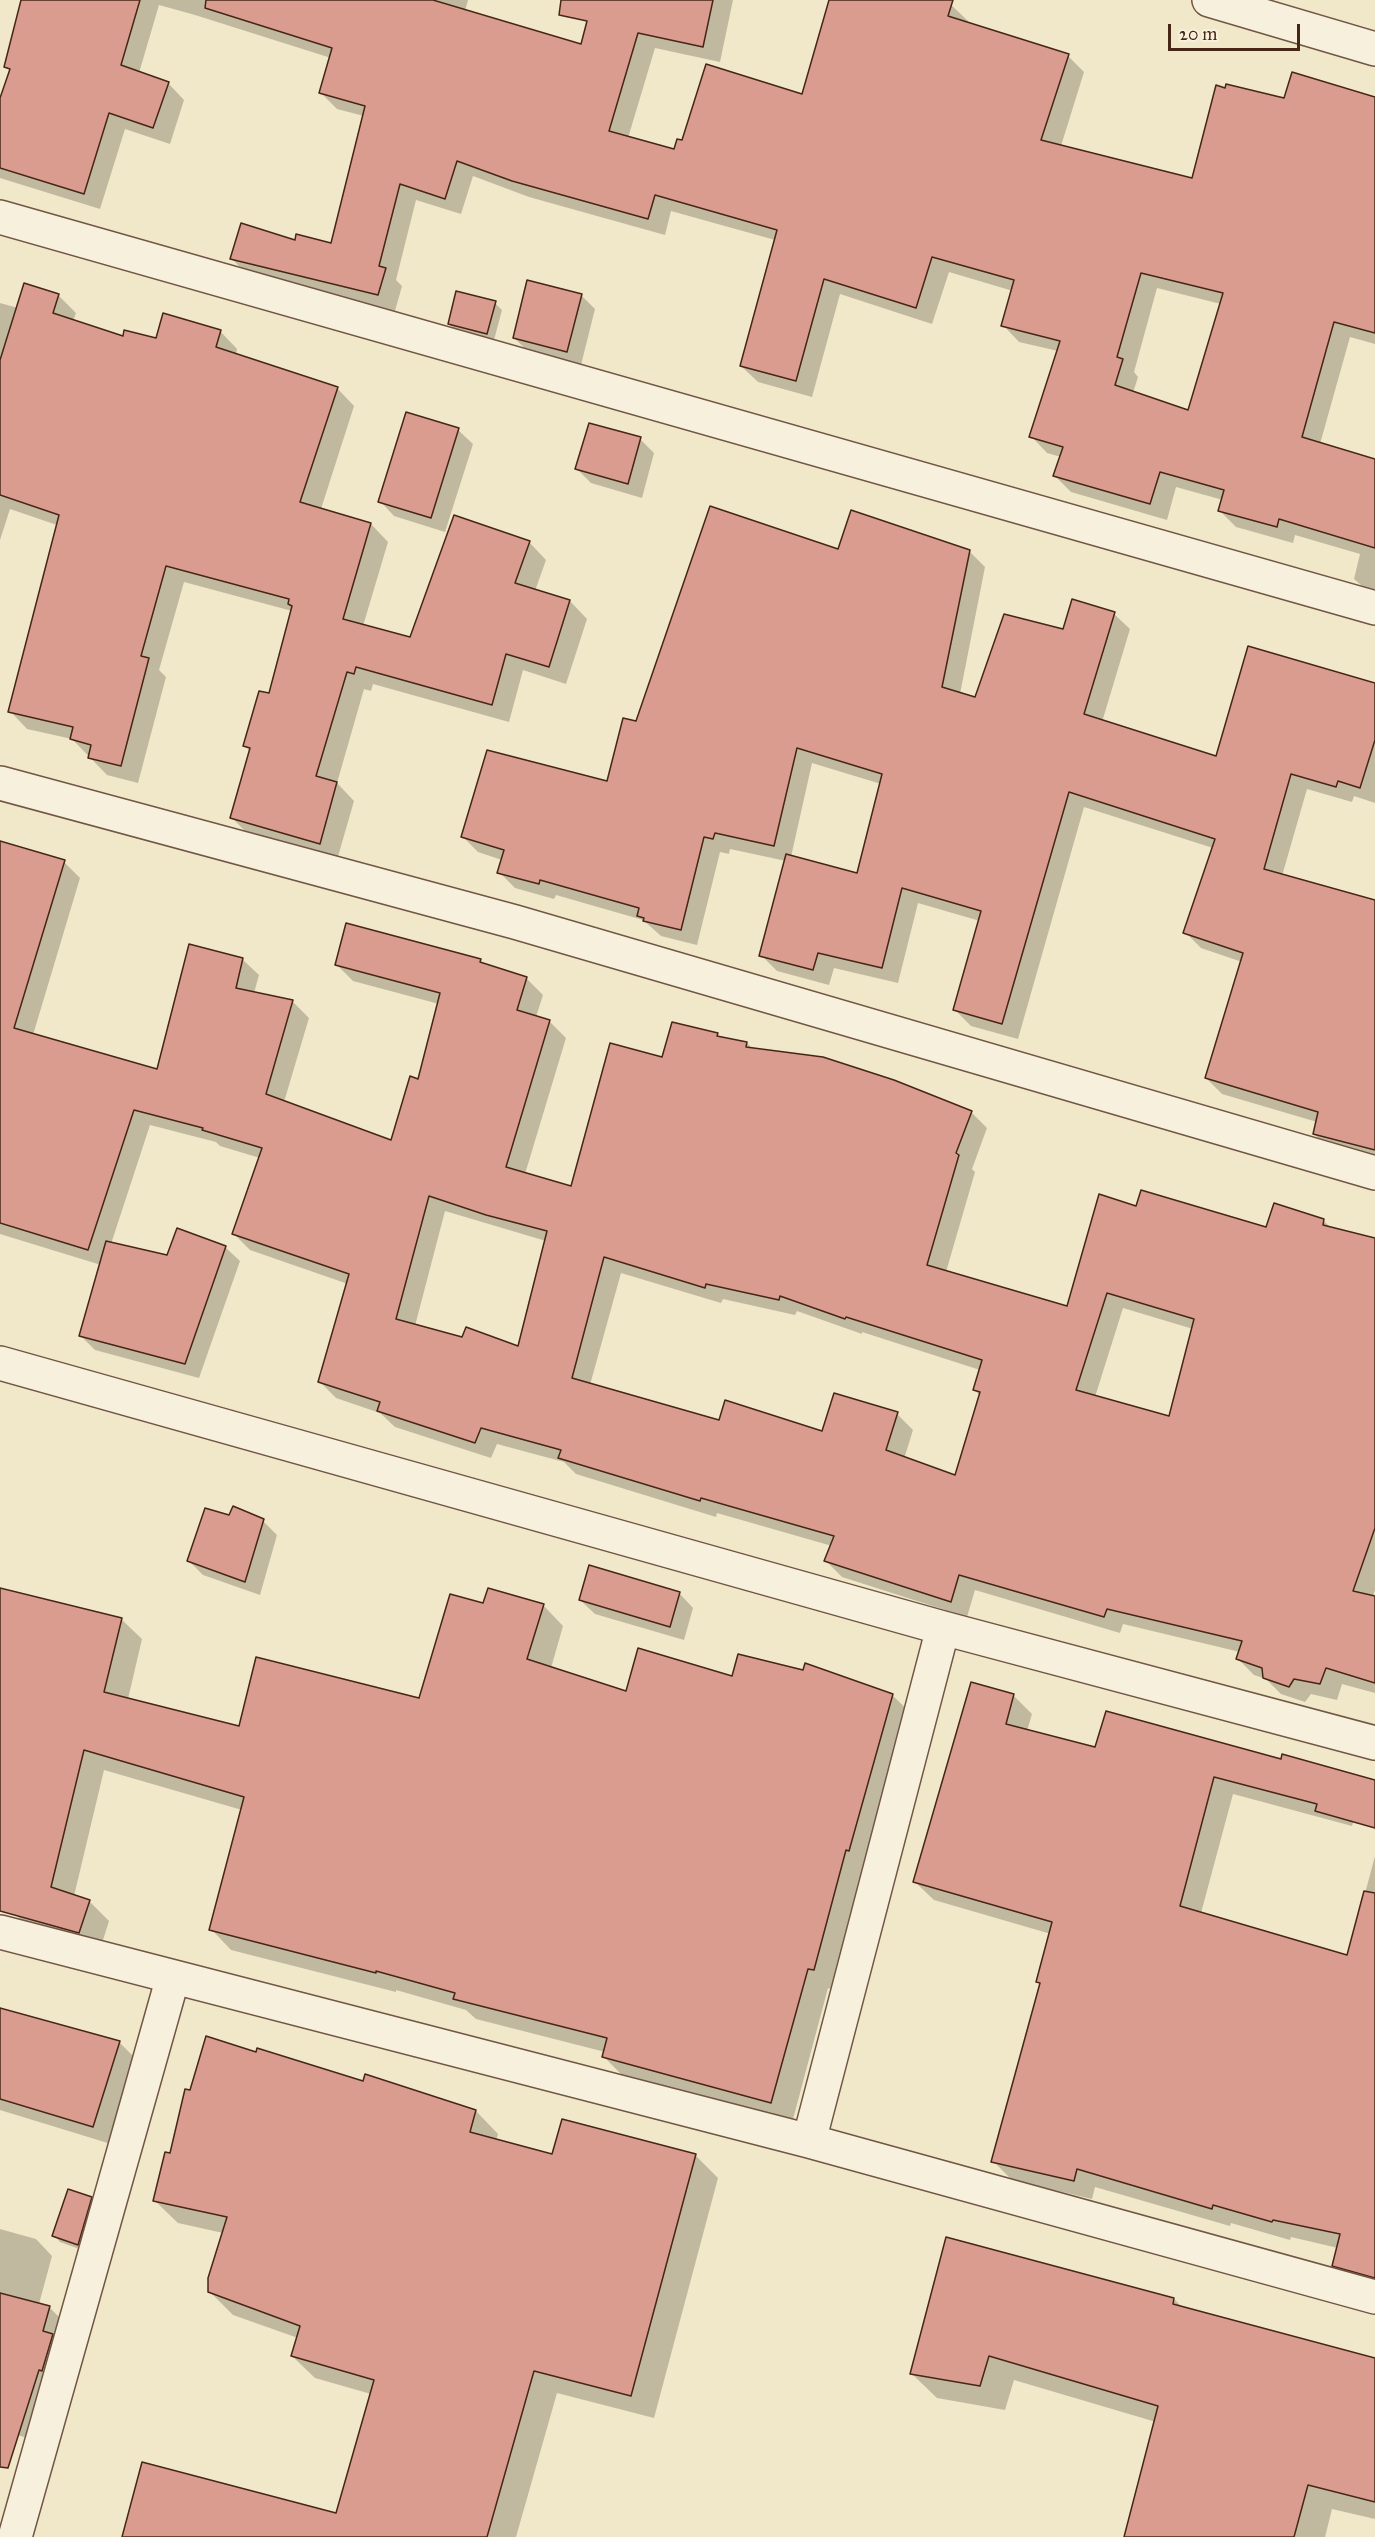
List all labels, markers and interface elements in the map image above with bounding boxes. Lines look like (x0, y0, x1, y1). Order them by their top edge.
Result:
scale bar (1171, 12, 1303, 50)
text: 20 m (1179, 23, 1217, 45)

